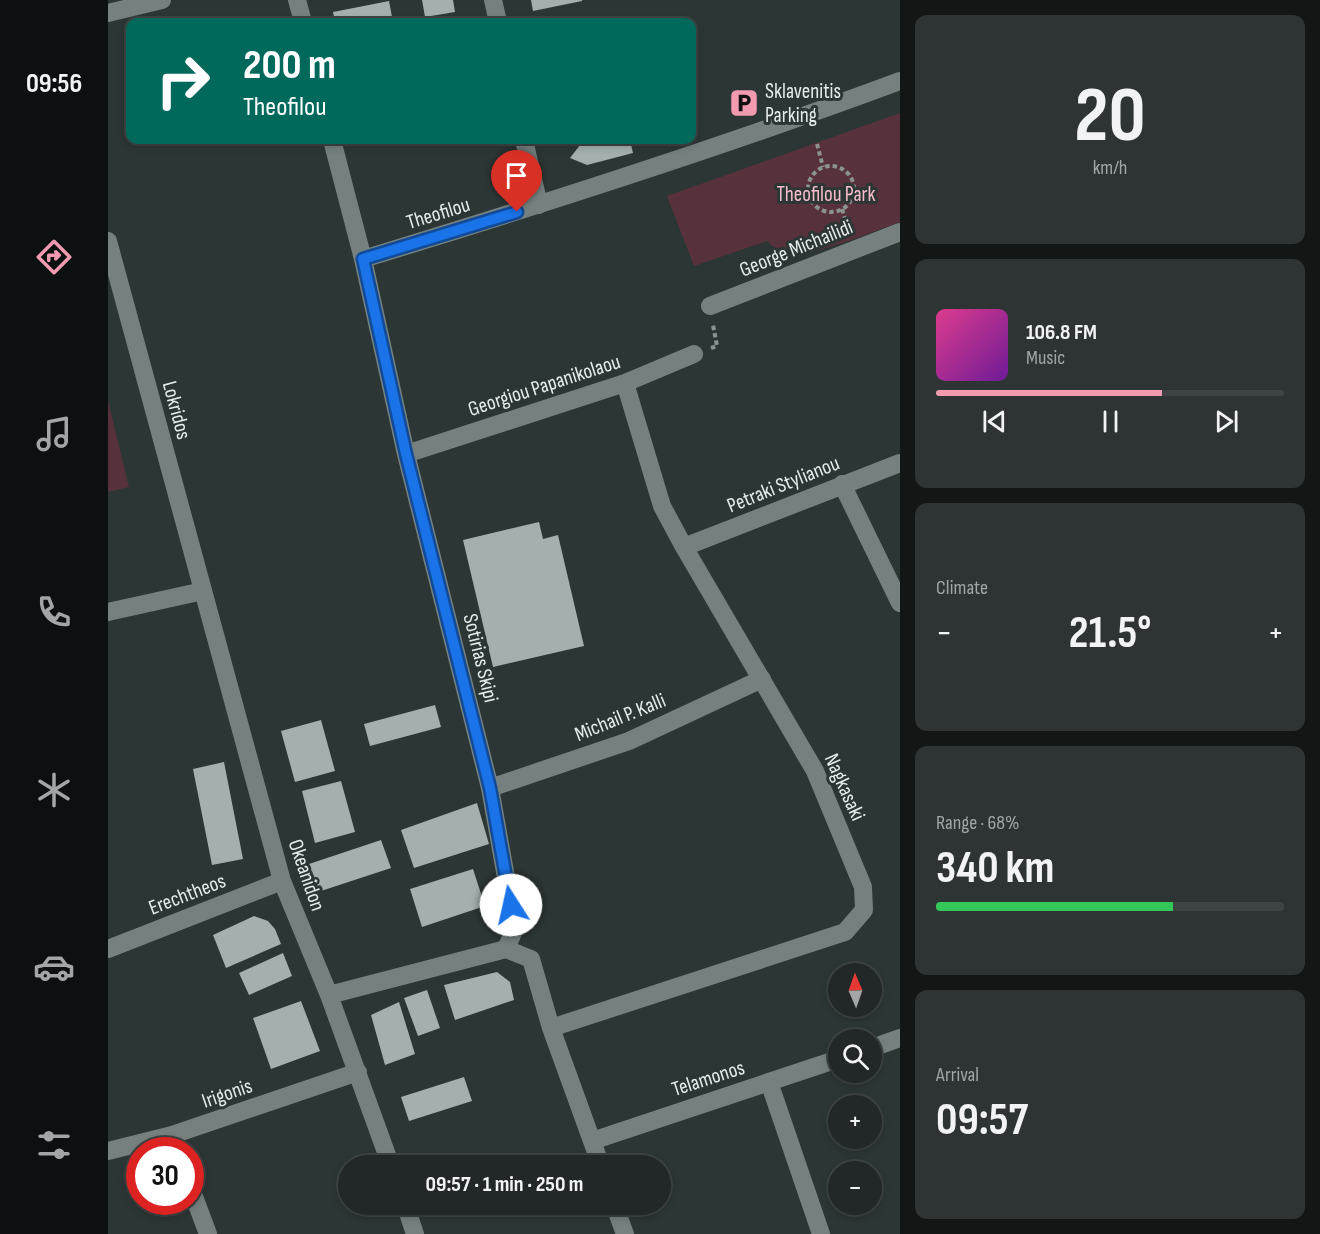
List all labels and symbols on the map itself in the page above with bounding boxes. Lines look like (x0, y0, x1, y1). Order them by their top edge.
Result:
place label: Sklavenitis Parking (765, 79, 841, 128)
parking icon: Sklavenitis Parking (728, 87, 760, 119)
pin (491, 150, 542, 212)
park label: Theofilou Park (776, 182, 876, 207)
street label: Theofilou (403, 192, 473, 235)
street label: George Michailidi (736, 214, 856, 283)
street label: Georgiou Papanikolaou (465, 349, 623, 422)
street label: Lokridos (157, 378, 196, 442)
street label: Petraki Stylianou (723, 451, 843, 518)
street label: Sotirias Skipi (457, 611, 504, 705)
street label: Michail P. Kalli (571, 688, 669, 747)
street label: Nagkasaki (819, 750, 870, 825)
street label: Okeanidon (283, 836, 330, 914)
street label: Erechtheos (145, 868, 229, 921)
position arrow (479, 873, 543, 937)
north arrow (828, 963, 882, 1017)
street label: Telamonos (669, 1055, 748, 1102)
street label: Irigonis (199, 1073, 256, 1114)
speed limit sign: 30 (126, 1137, 204, 1215)

